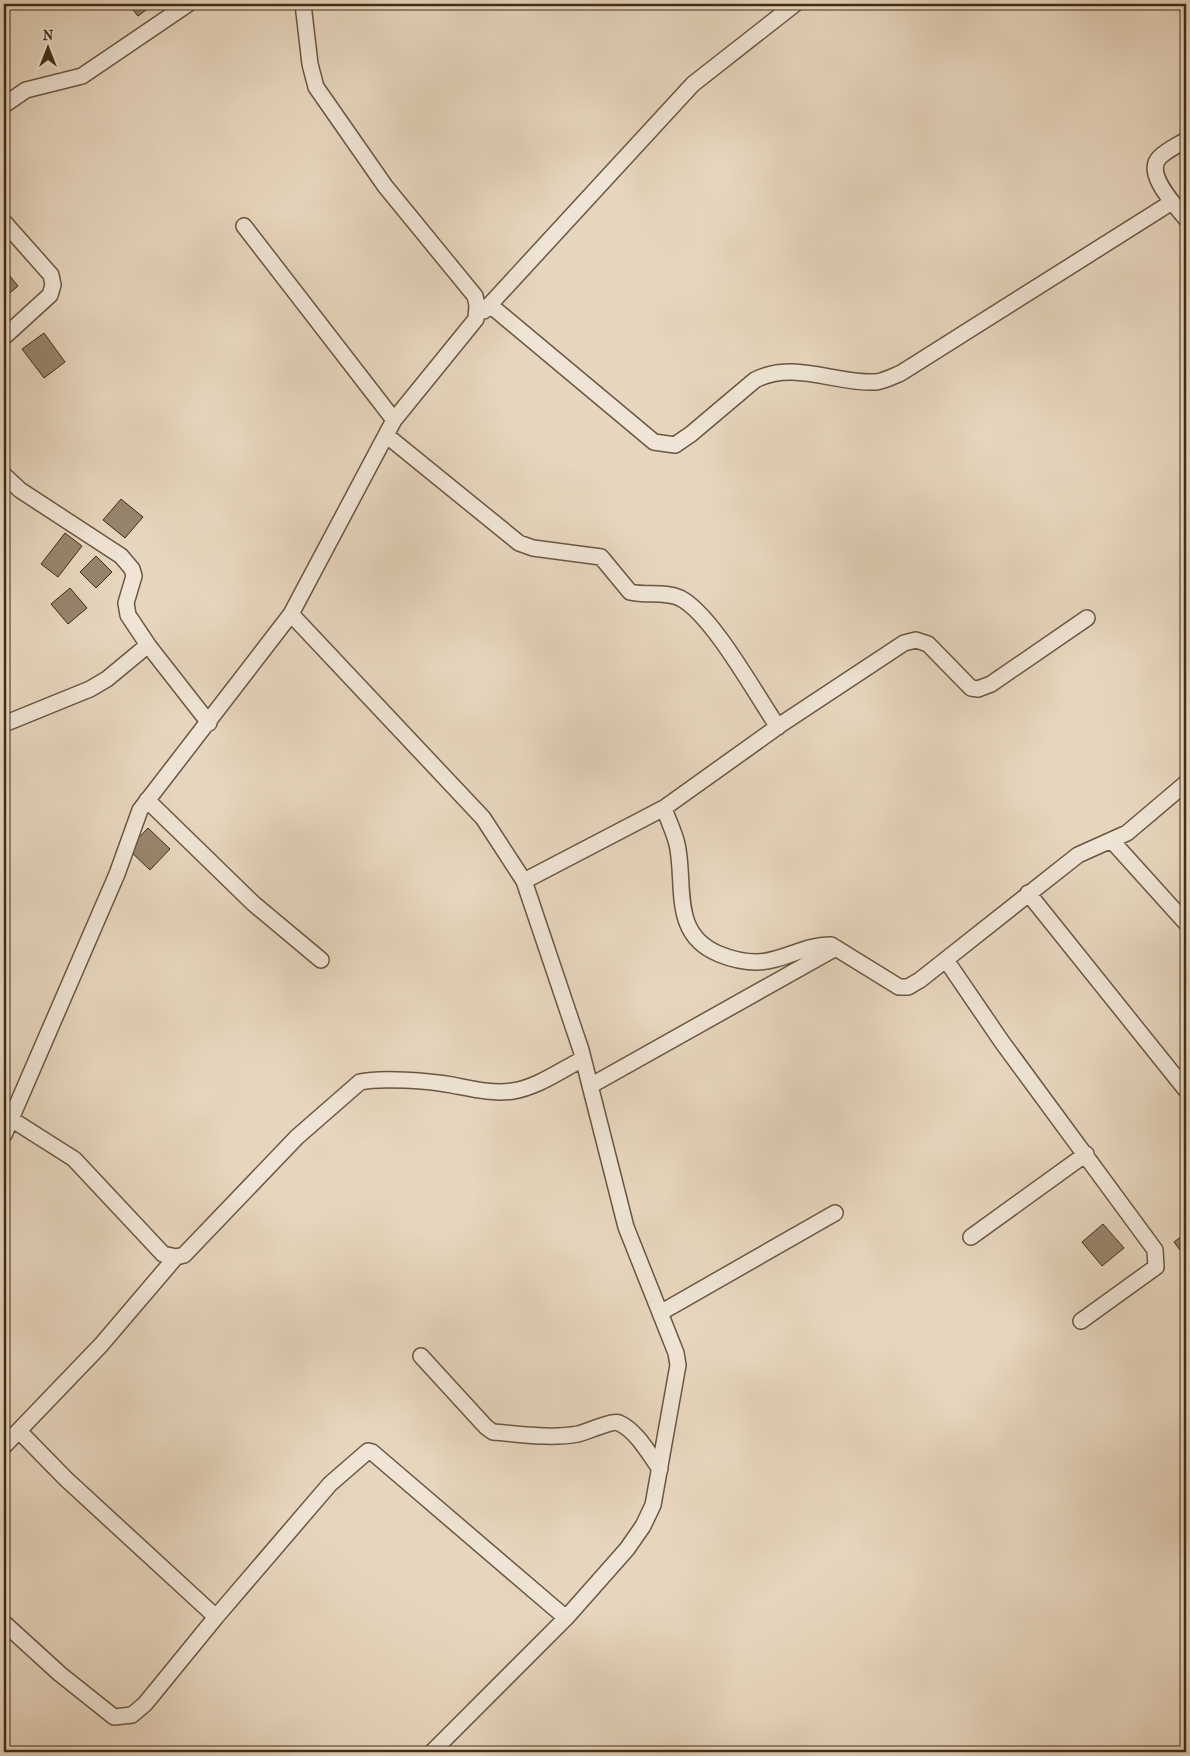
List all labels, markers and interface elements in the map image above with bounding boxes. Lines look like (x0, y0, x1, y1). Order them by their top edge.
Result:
north arrow (22, 22, 72, 72)
text: N (43, 27, 54, 44)

